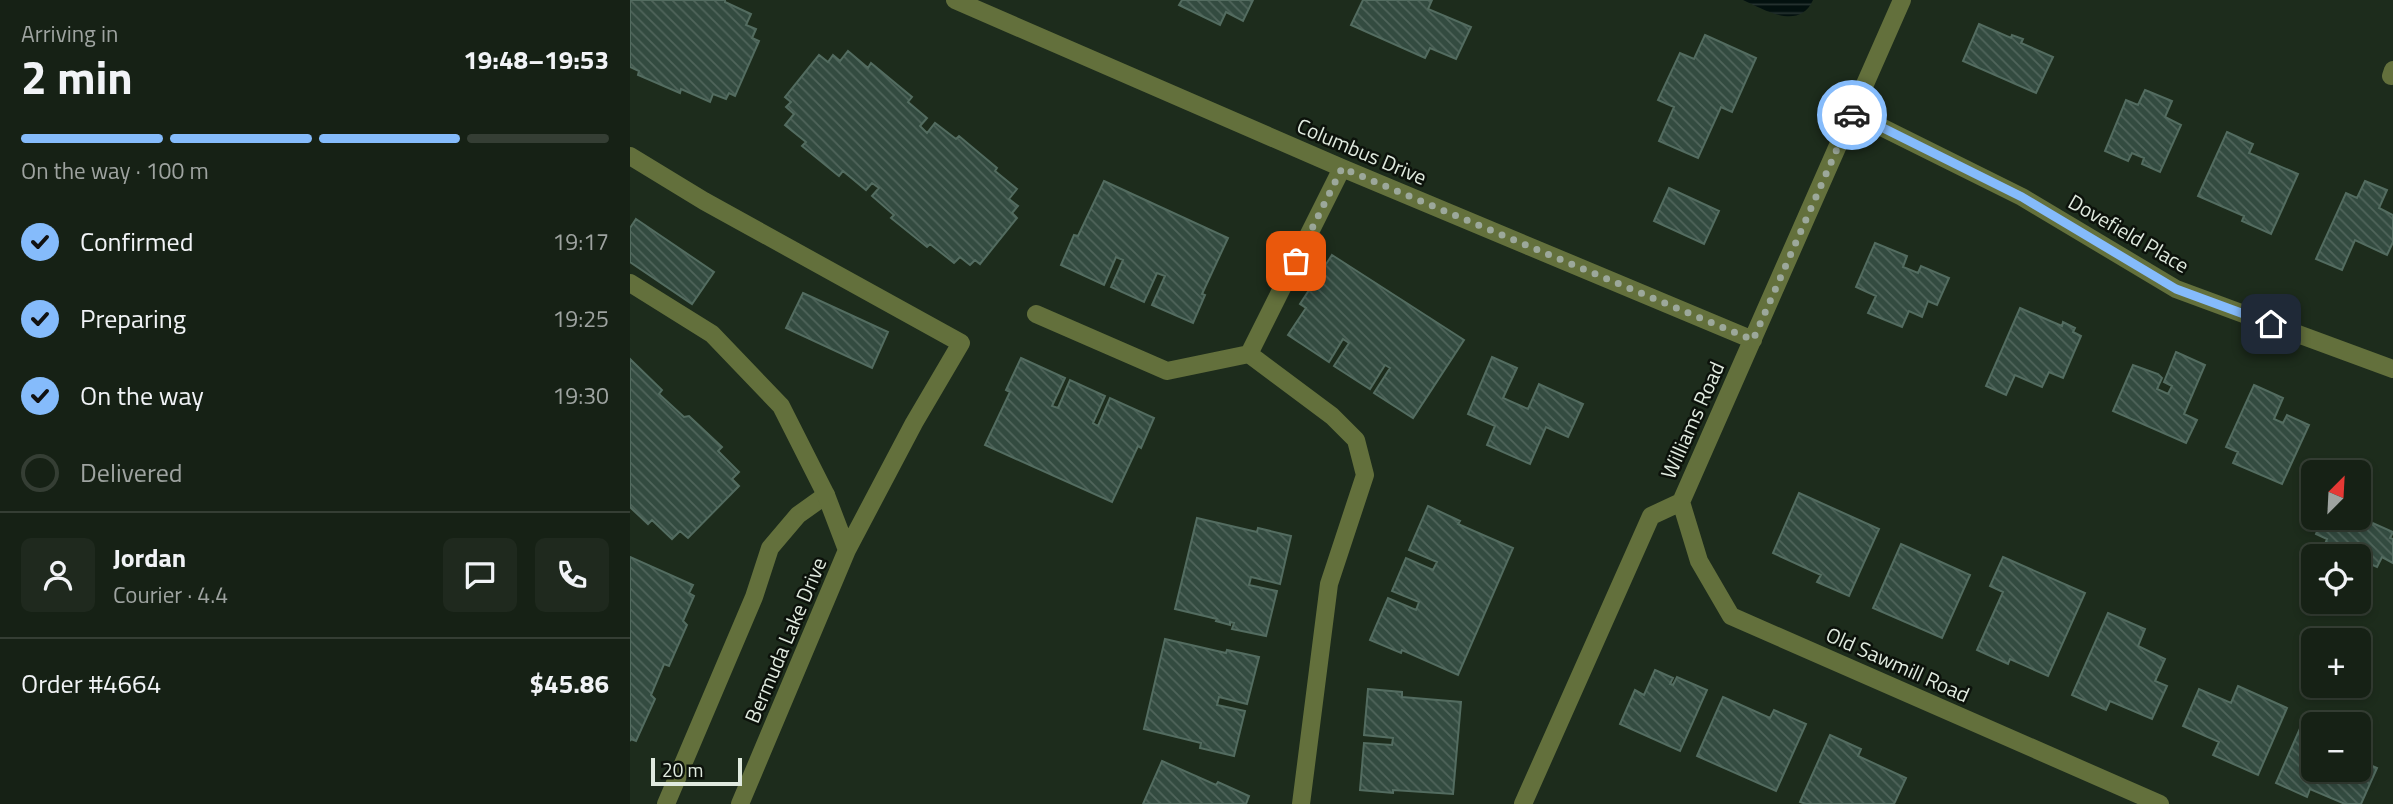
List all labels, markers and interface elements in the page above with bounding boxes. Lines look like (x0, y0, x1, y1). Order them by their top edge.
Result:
text: Arriving in (21, 16, 118, 51)
text: 19:48–19:53 (463, 40, 609, 79)
text: 2 min (21, 42, 133, 112)
courier (1817, 80, 1887, 150)
icon: car (1833, 96, 1871, 134)
street label: Columbus Drive (1292, 109, 1432, 193)
text: On the way · 100 m (21, 153, 209, 188)
street label: Dovefield Place (2062, 185, 2196, 281)
text: Confirmed (80, 222, 194, 261)
icon: check (21, 223, 59, 261)
text: 19:17 (552, 224, 609, 259)
pin (1266, 231, 1326, 291)
icon: bag (1277, 242, 1315, 280)
pin (2241, 294, 2301, 354)
text: Preparing (80, 299, 186, 338)
icon: check (21, 300, 59, 338)
text: 19:25 (552, 301, 609, 336)
icon: home (2252, 305, 2290, 343)
street label: Williams Road (1652, 356, 1732, 484)
text: On the way (80, 376, 204, 415)
icon: check (21, 377, 59, 415)
text: 19:30 (552, 378, 609, 413)
text: Delivered (80, 453, 183, 492)
north arrow (2301, 460, 2371, 530)
map controls (2301, 460, 2371, 782)
button: person (21, 538, 95, 612)
text: Jordan (113, 538, 186, 577)
button: chat (443, 538, 517, 612)
button: phone (535, 538, 609, 612)
button: locate (2301, 544, 2371, 614)
street label: Bermuda Lake Drive (736, 552, 834, 728)
text: Courier · 4.4 (113, 577, 228, 612)
street label: Old Sawmill Road (1821, 618, 1975, 710)
button: + (2301, 628, 2371, 698)
text: Order #4664 (21, 664, 161, 703)
text: $45.86 (530, 664, 609, 703)
button: − (2301, 712, 2371, 782)
scale bar (651, 755, 742, 787)
text: 20 m (662, 755, 703, 784)

